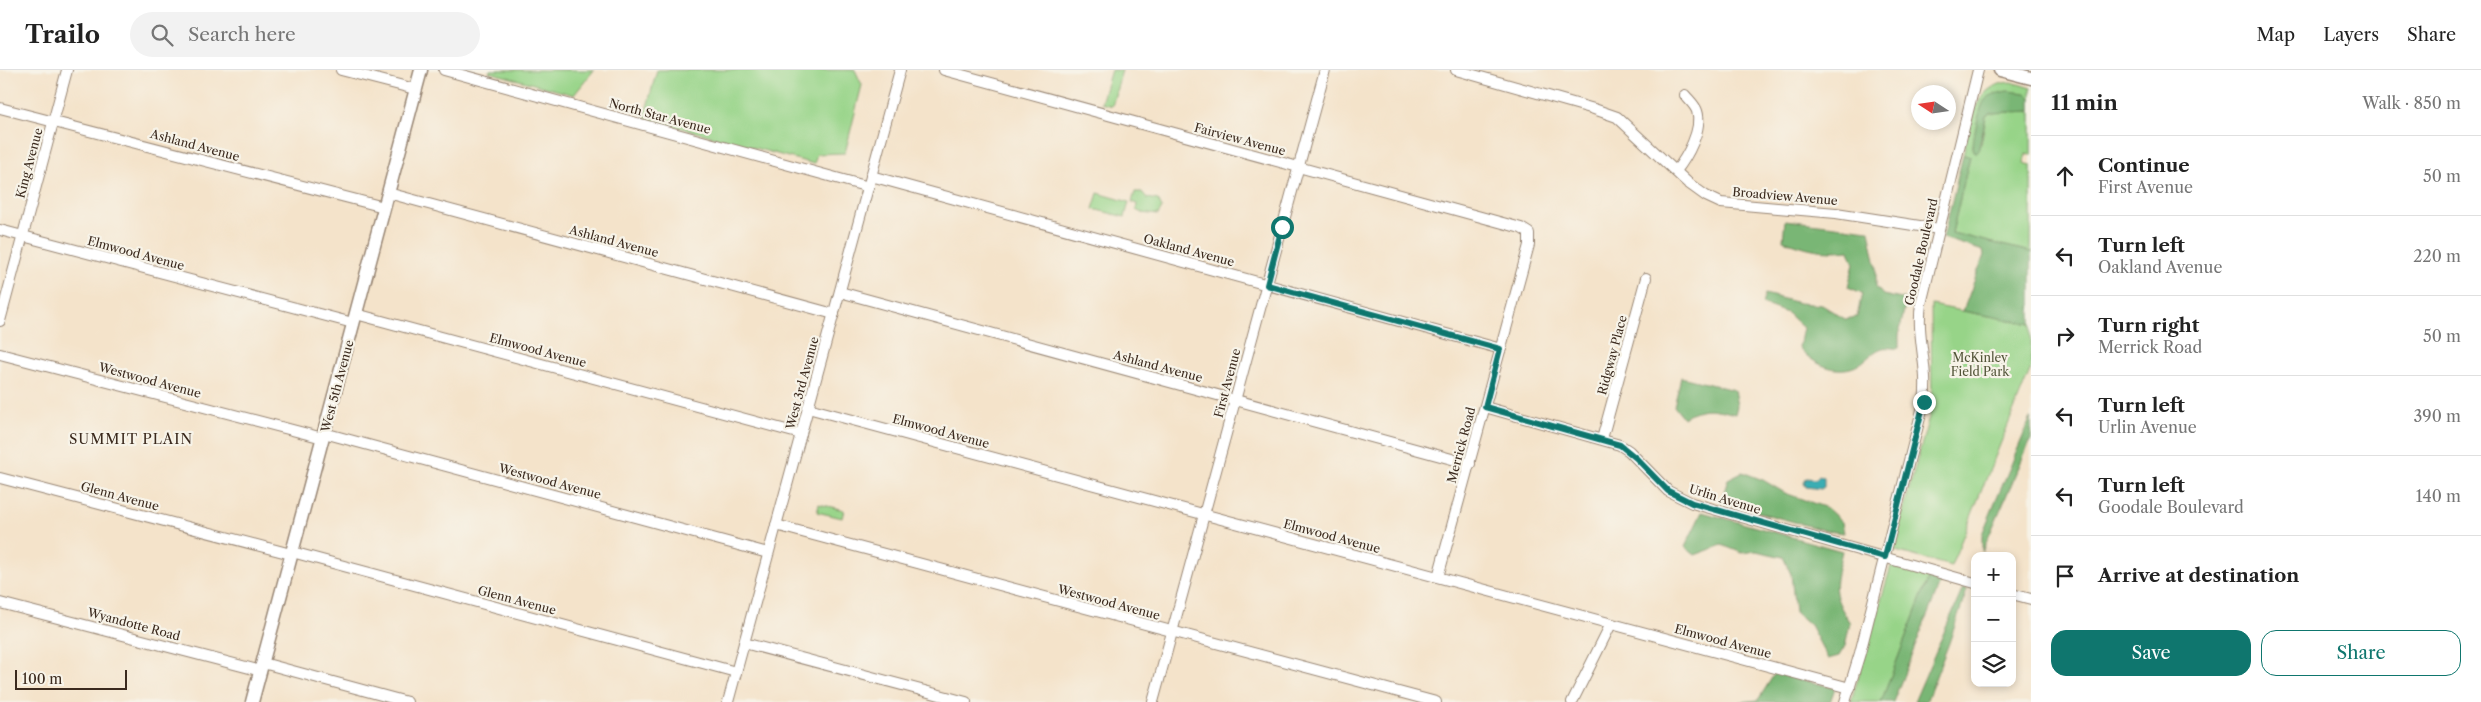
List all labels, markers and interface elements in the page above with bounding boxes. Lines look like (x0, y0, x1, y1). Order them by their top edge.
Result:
search box (130, 12, 480, 57)
text: Trailo (25, 20, 100, 49)
icon: search (148, 21, 176, 49)
text: Search here (188, 23, 296, 46)
text: Map (2257, 24, 2295, 46)
text: Layers (2323, 24, 2379, 46)
text: Share (2407, 24, 2456, 46)
north arrow (1911, 85, 1956, 130)
text: 11 min (2051, 90, 2118, 115)
text: Walk · 850 m (2362, 93, 2461, 113)
street label: North Star Avenue (607, 95, 713, 137)
street label: Fairview Avenue (1193, 120, 1288, 158)
street label: King Avenue (12, 126, 46, 200)
street label: Ashland Avenue (148, 126, 242, 164)
text: Continue (2098, 154, 2190, 177)
icon: ahead (2051, 162, 2079, 190)
text: 50 m (2423, 166, 2461, 186)
text: First Avenue (2098, 177, 2193, 197)
street label: Broadview Avenue (1732, 184, 1839, 208)
street label: Goodale Boulevard (1901, 196, 1941, 307)
route start (1271, 216, 1294, 239)
street label: Ashland Avenue (567, 222, 661, 260)
street label: Oakland Avenue (1142, 231, 1236, 269)
street label: Elmwood Avenue (86, 233, 186, 273)
text: Turn left (2098, 234, 2185, 257)
icon: left (2051, 242, 2079, 270)
text: 220 m (2413, 246, 2461, 266)
text: Oakland Avenue (2098, 257, 2222, 277)
street label: Ridgway Place (1594, 313, 1630, 397)
text: Turn right (2098, 314, 2199, 337)
icon: right (2051, 322, 2079, 350)
text: 50 m (2423, 326, 2461, 346)
street label: Elmwood Avenue (488, 330, 588, 370)
street label: West 3rd Avenue (782, 335, 822, 432)
text: Merrick Road (2098, 337, 2202, 357)
street label: West 5th Avenue (317, 338, 357, 435)
street label: First Avenue (1211, 346, 1244, 419)
street label: Ashland Avenue (1111, 347, 1205, 385)
park label: McKinley Field Park (1951, 350, 2010, 379)
street label: Westwood Avenue (96, 359, 203, 401)
route end (1913, 391, 1936, 414)
text: Turn left (2098, 394, 2185, 417)
icon: left (2051, 402, 2079, 430)
street label: Merrick Road (1444, 405, 1479, 485)
text: 390 m (2414, 406, 2461, 426)
street label: Elmwood Avenue (891, 411, 991, 451)
text: Urlin Avenue (2098, 417, 2197, 437)
district label: SUMMIT PLAIN (69, 430, 193, 448)
street label: Westwood Avenue (496, 460, 603, 502)
text: Turn left (2098, 474, 2185, 497)
street label: Glenn Avenue (79, 478, 161, 514)
street label: Urlin Avenue (1687, 481, 1763, 517)
icon: left (2051, 482, 2079, 510)
text: 140 m (2416, 486, 2461, 506)
text: Goodale Boulevard (2098, 497, 2244, 517)
street label: Elmwood Avenue (1282, 516, 1382, 556)
map controls (1971, 552, 2016, 687)
button: + (1971, 552, 2016, 597)
icon: arrive (2051, 562, 2079, 590)
text: Arrive at destination (2098, 564, 2299, 587)
street label: Westwood Avenue (1055, 581, 1162, 623)
street label: Glenn Avenue (476, 582, 558, 618)
button: − (1971, 597, 2016, 642)
street label: Wyandotte Road (85, 604, 183, 644)
street label: Elmwood Avenue (1673, 621, 1773, 661)
button: Save (2051, 630, 2251, 676)
button: Share (2261, 630, 2461, 676)
button: layers (1971, 642, 2016, 687)
scale bar (15, 667, 128, 690)
text: 100 m (22, 670, 62, 688)

